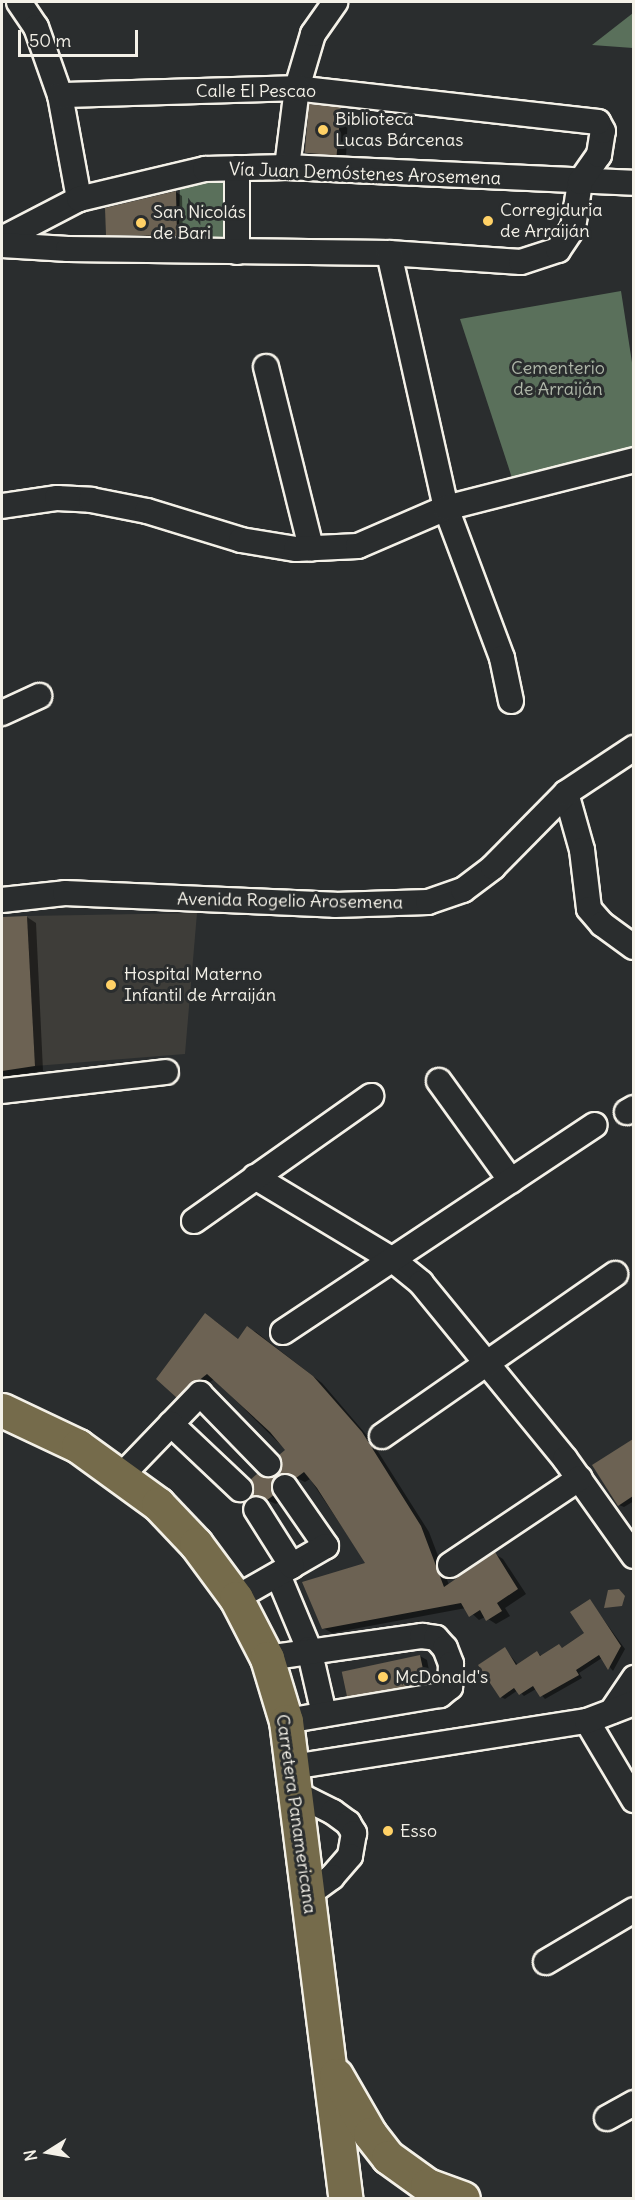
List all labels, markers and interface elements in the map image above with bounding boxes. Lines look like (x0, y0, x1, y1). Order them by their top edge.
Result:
scale bar (21, 18, 141, 56)
text: 50 m (29, 29, 71, 52)
street label: Calle El Pescao (196, 80, 316, 102)
place label: Biblioteca Lucas Bárcenas (335, 109, 463, 152)
marker: Biblioteca Lucas Bárcenas (316, 123, 330, 137)
street label: Vía Juan Demóstenes Arosemena (229, 158, 501, 190)
place label: Corregiduría de Arraiján (500, 200, 602, 242)
place label: San Nicolás de Bari (153, 202, 246, 244)
marker: Corregiduría de Arraiján (481, 214, 495, 228)
marker: San Nicolás de Bari (134, 216, 148, 230)
park label: Cementerio de Arraiján (511, 358, 605, 400)
street label: Avenida Rogelio Arosemena (177, 888, 403, 914)
place label: Hospital Materno Infantil de Arraiján (124, 964, 276, 1006)
marker: Hospital Materno Infantil de Arraiján (102, 976, 120, 994)
place label: McDonald's (395, 1666, 488, 1688)
marker: McDonald's (376, 1670, 390, 1684)
street label: Carretera Panamericana (271, 1713, 321, 1915)
place label: Esso (400, 1820, 437, 1842)
marker: Esso (381, 1824, 395, 1838)
north arrow (18, 2122, 78, 2182)
text: N (19, 2148, 41, 2163)

